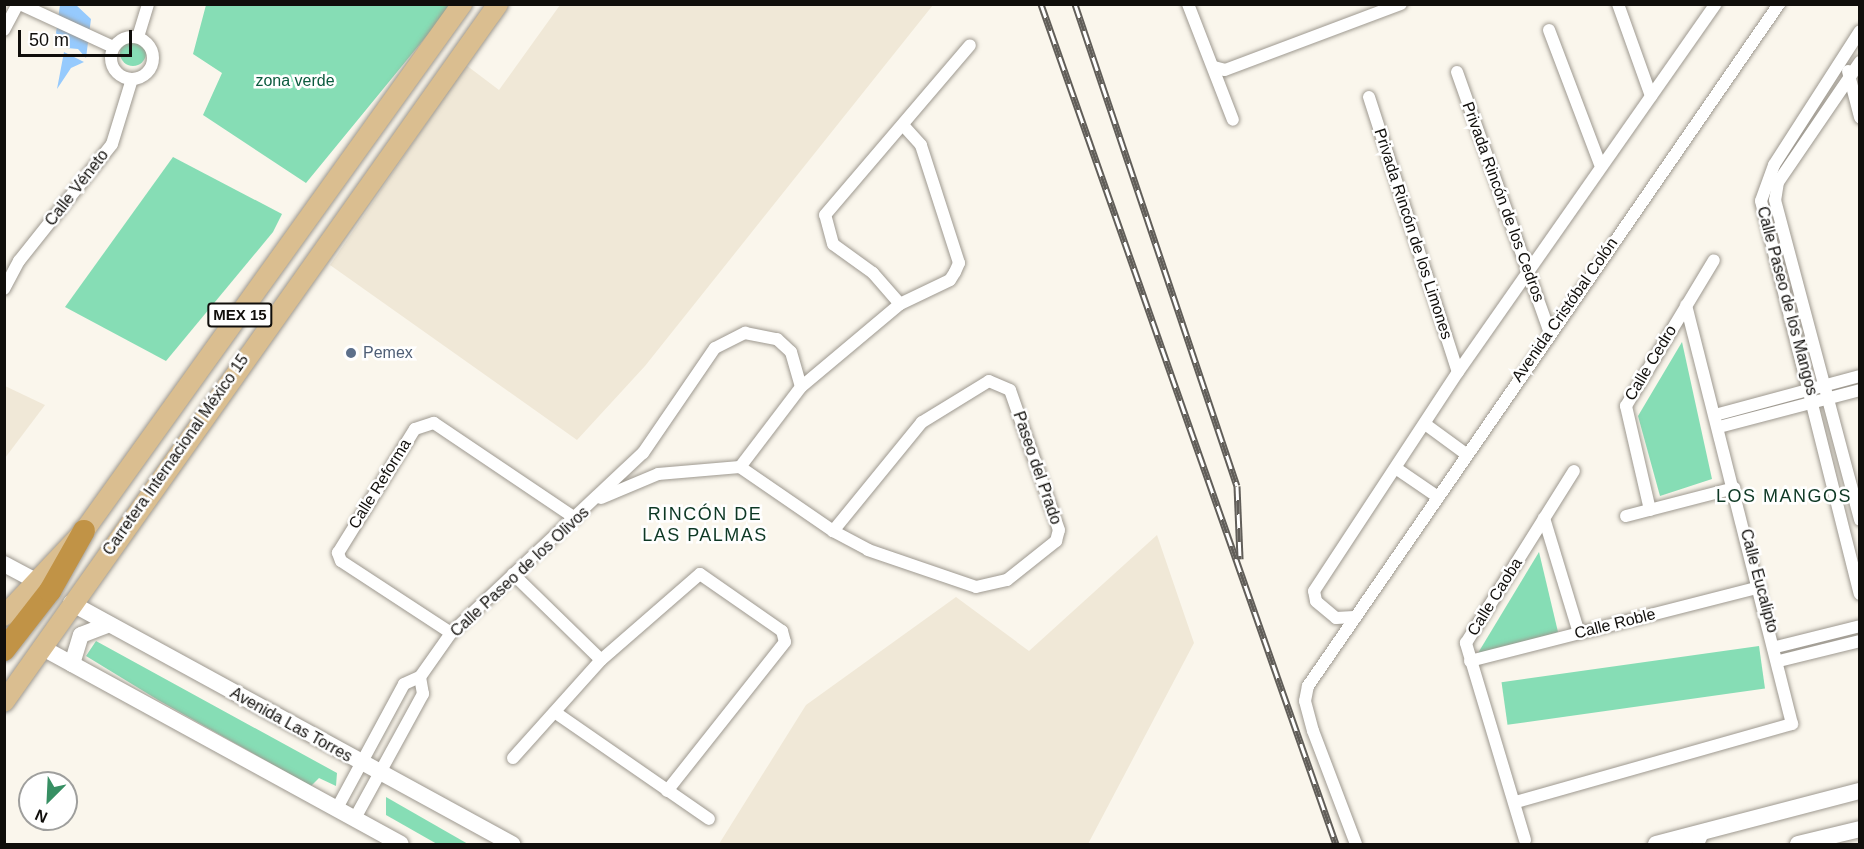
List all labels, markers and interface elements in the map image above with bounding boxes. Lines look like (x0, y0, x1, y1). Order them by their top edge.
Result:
scale bar (21, 18, 135, 56)
text: 50 m (29, 30, 69, 50)
park label: zona verde (255, 71, 335, 91)
street label: Privada Rincón de los Cedros (1458, 99, 1548, 305)
street label: Privada Rincón de los Limones (1370, 126, 1456, 342)
street label: Calle Véneto (41, 146, 113, 230)
street label: Calle Paseo de los Mangos (1753, 204, 1821, 398)
street label: Avenida Cristóbal Colón (1508, 234, 1622, 386)
road number: MEX 15 (207, 303, 273, 327)
street label: Calle Cedro (1621, 322, 1681, 404)
place label: Pemex (363, 343, 413, 363)
marker: Pemex (344, 346, 358, 360)
street label: Carretera Internacional México 15 (99, 351, 253, 559)
street label: Paseo del Prado (1009, 409, 1065, 527)
street label: Calle Reforma (345, 436, 415, 532)
district label: LOS MANGOS (1716, 485, 1852, 507)
street label: Calle Paseo de los Olivos (447, 503, 593, 641)
district label: RINCÓN DE LAS PALMAS (642, 504, 768, 546)
street label: Calle Eucalipto (1736, 527, 1782, 635)
street label: Calle Caoba (1464, 555, 1526, 639)
street label: Calle Roble (1573, 605, 1657, 643)
street label: Avenida Las Torres (227, 683, 355, 767)
north arrow (18, 771, 78, 831)
text: N (33, 806, 50, 826)

